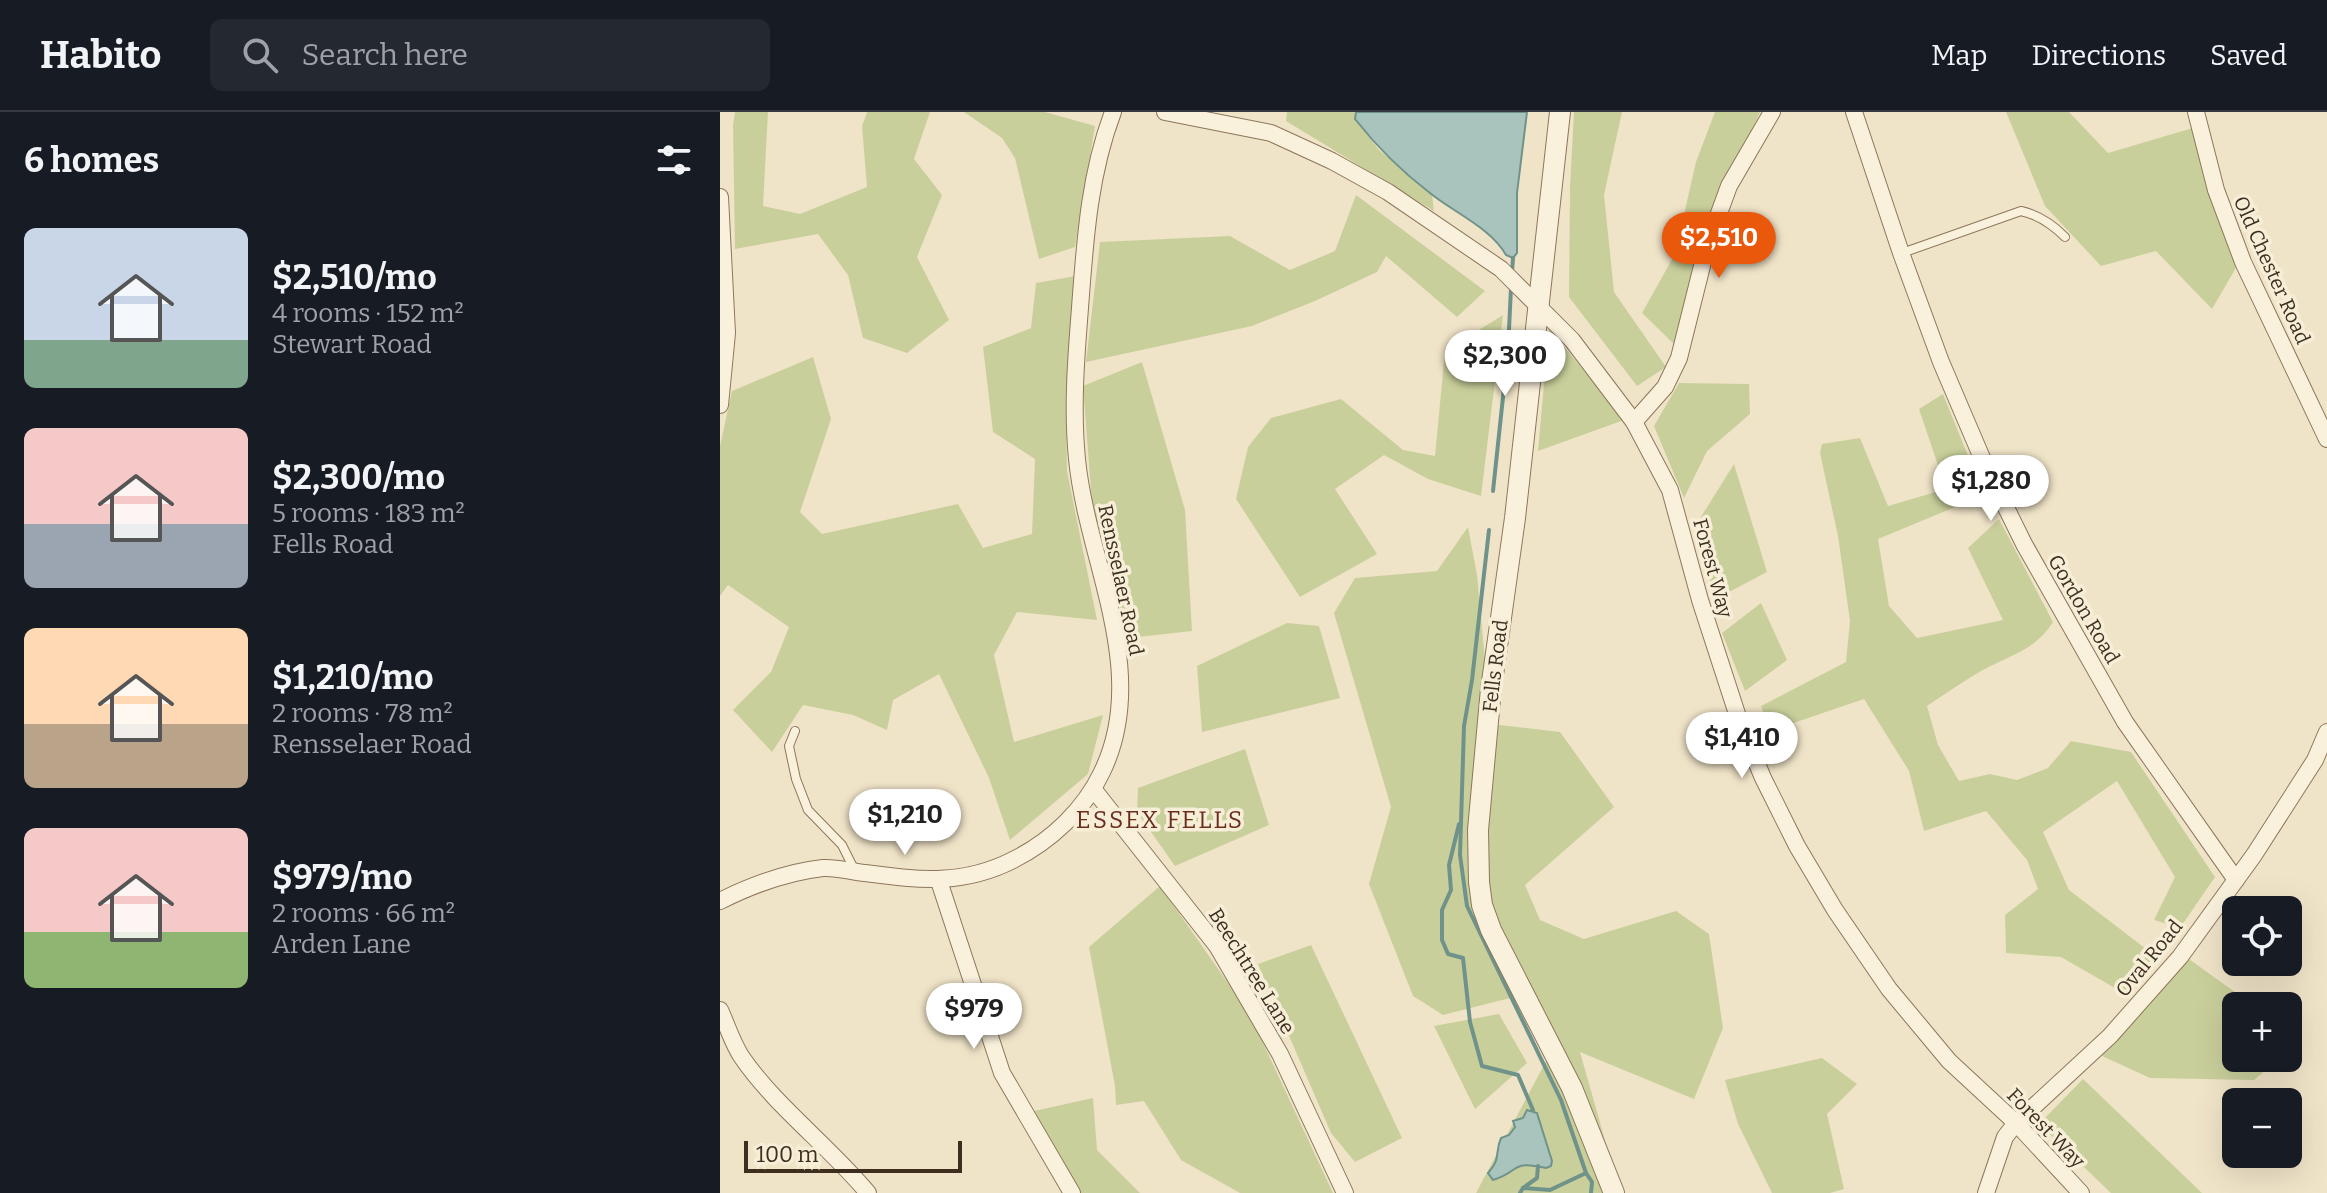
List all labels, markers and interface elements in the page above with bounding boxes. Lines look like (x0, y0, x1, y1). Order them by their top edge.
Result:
search box (210, 19, 770, 91)
text: Habito (40, 32, 162, 78)
icon: search (238, 33, 282, 77)
text: Search here (302, 37, 468, 73)
text: Map (1931, 39, 1987, 72)
text: Directions (2031, 39, 2166, 72)
text: Saved (2210, 39, 2287, 72)
icon: filters (652, 138, 696, 182)
text: 6 homes (24, 140, 159, 181)
street label: Old Chester Road (2229, 192, 2315, 348)
pin: $2,510 (1654, 212, 1784, 280)
text: $2,510 (1680, 222, 1758, 253)
text: $2,510/mo (272, 257, 437, 298)
icon: home (88, 260, 184, 356)
text: 4 rooms · 152 m² (272, 298, 464, 329)
text: Stewart Road (272, 329, 432, 360)
pin: $2,300 (1440, 330, 1570, 398)
text: $2,300 (1463, 340, 1547, 371)
pin: $1,280 (1926, 455, 2056, 523)
text: $2,300/mo (272, 457, 445, 498)
icon: home (88, 460, 184, 556)
text: $1,280 (1951, 465, 2031, 496)
text: 5 rooms · 183 m² (272, 498, 465, 529)
street label: Rensselaer Road (1093, 502, 1149, 658)
street label: Forest Way (1688, 516, 1738, 621)
text: Fells Road (272, 529, 393, 560)
street label: Gordon Road (2043, 550, 2125, 668)
street label: Fells Road (1477, 618, 1513, 714)
text: $1,210/mo (272, 657, 434, 698)
icon: home (88, 660, 184, 756)
text: 2 rooms · 78 m² (272, 698, 453, 729)
pin: $1,410 (1677, 712, 1807, 780)
text: $1,410 (1704, 722, 1780, 753)
text: Rensselaer Road (272, 729, 472, 760)
pin: $1,210 (840, 789, 970, 857)
text: $1,210 (867, 799, 943, 830)
district label: ESSEX FELLS (1076, 806, 1244, 834)
text: $979/mo (272, 857, 413, 898)
icon: home (88, 860, 184, 956)
map controls (2222, 896, 2302, 1168)
button: locate (2222, 896, 2302, 976)
text: 2 rooms · 66 m² (272, 898, 455, 929)
street label: Beechtree Lane (1204, 904, 1300, 1038)
street label: Oval Road (2111, 914, 2187, 1001)
text: Arden Lane (272, 929, 411, 960)
pin: $979 (927, 983, 1021, 1051)
button: + (2222, 992, 2302, 1072)
text: $979 (944, 993, 1004, 1024)
street label: Forest Way (2002, 1083, 2090, 1173)
button: − (2222, 1088, 2302, 1168)
scale bar (744, 1137, 962, 1173)
text: 100 m (756, 1141, 819, 1168)

